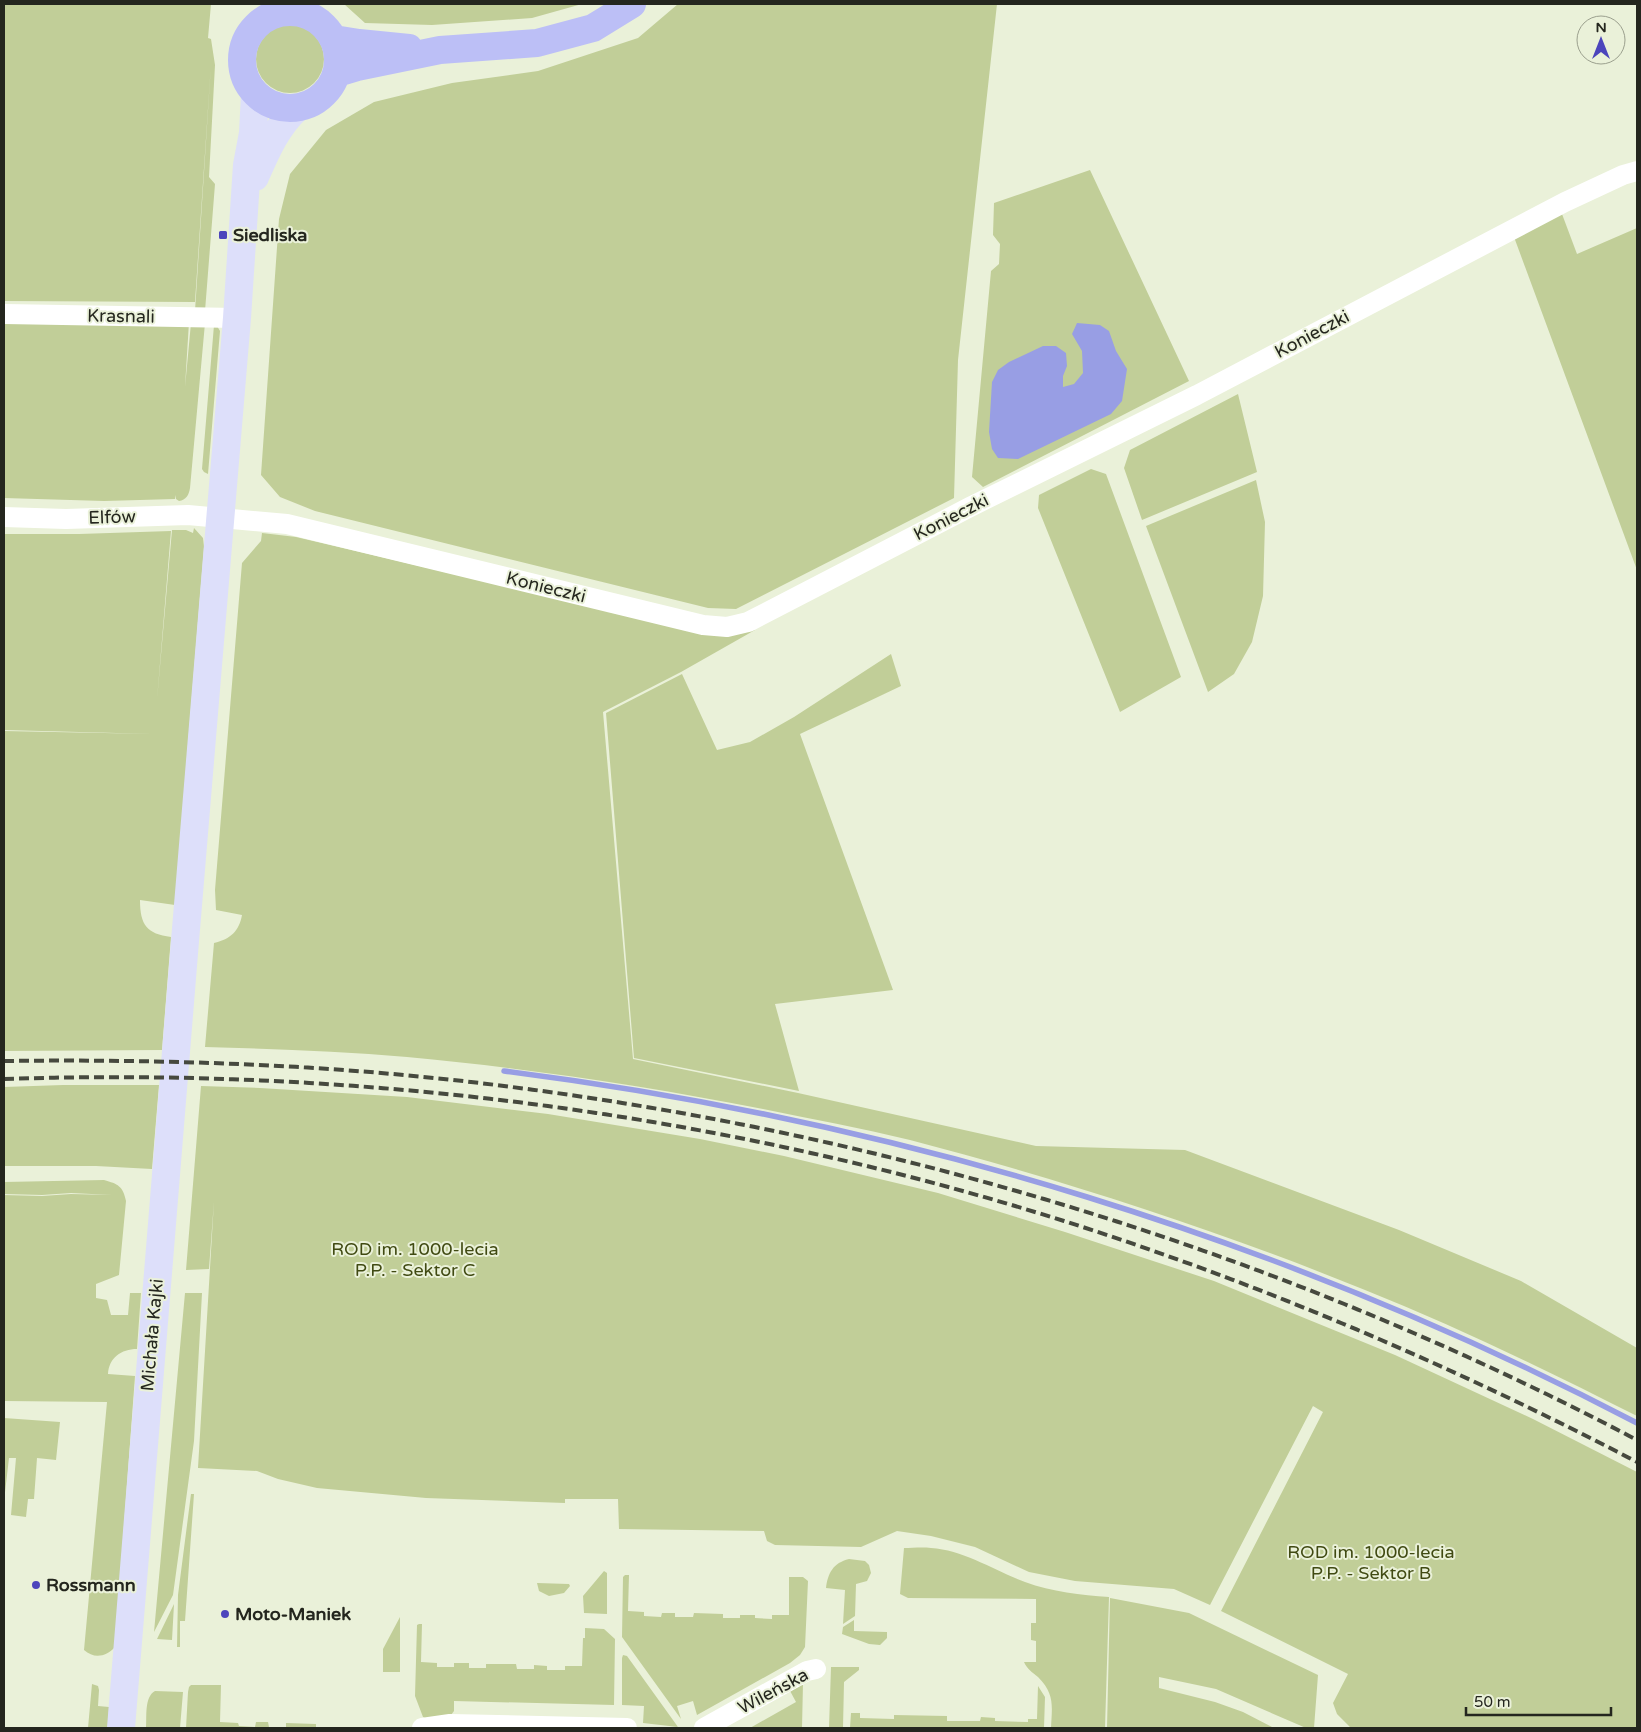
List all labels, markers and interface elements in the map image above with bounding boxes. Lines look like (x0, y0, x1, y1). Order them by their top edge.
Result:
north arrow (1576, 15, 1626, 65)
text: N (1595, 19, 1607, 36)
place label: Siedliska (233, 224, 307, 246)
marker: Siedliska (217, 229, 229, 241)
street label: Krasnali (87, 304, 155, 328)
street label: Konieczki (1271, 305, 1353, 363)
street label: Konieczki (910, 489, 992, 545)
street label: Elfów (88, 505, 136, 529)
street label: Konieczki (504, 566, 588, 608)
park label: ROD im. 1000-lecia P.P. - Sektor C (331, 1238, 499, 1281)
street label: Michała Kajki (136, 1278, 168, 1392)
park label: ROD im. 1000-lecia P.P. - Sektor B (1287, 1541, 1455, 1584)
place label: Rossmann (46, 1574, 136, 1596)
marker: Rossmann (30, 1579, 42, 1591)
place label: Moto-Maniek (235, 1603, 351, 1625)
marker: Moto-Maniek (219, 1608, 231, 1620)
street label: Wileńska (734, 1663, 812, 1719)
scale bar (1466, 1684, 1611, 1716)
text: 50 m (1474, 1693, 1511, 1711)

